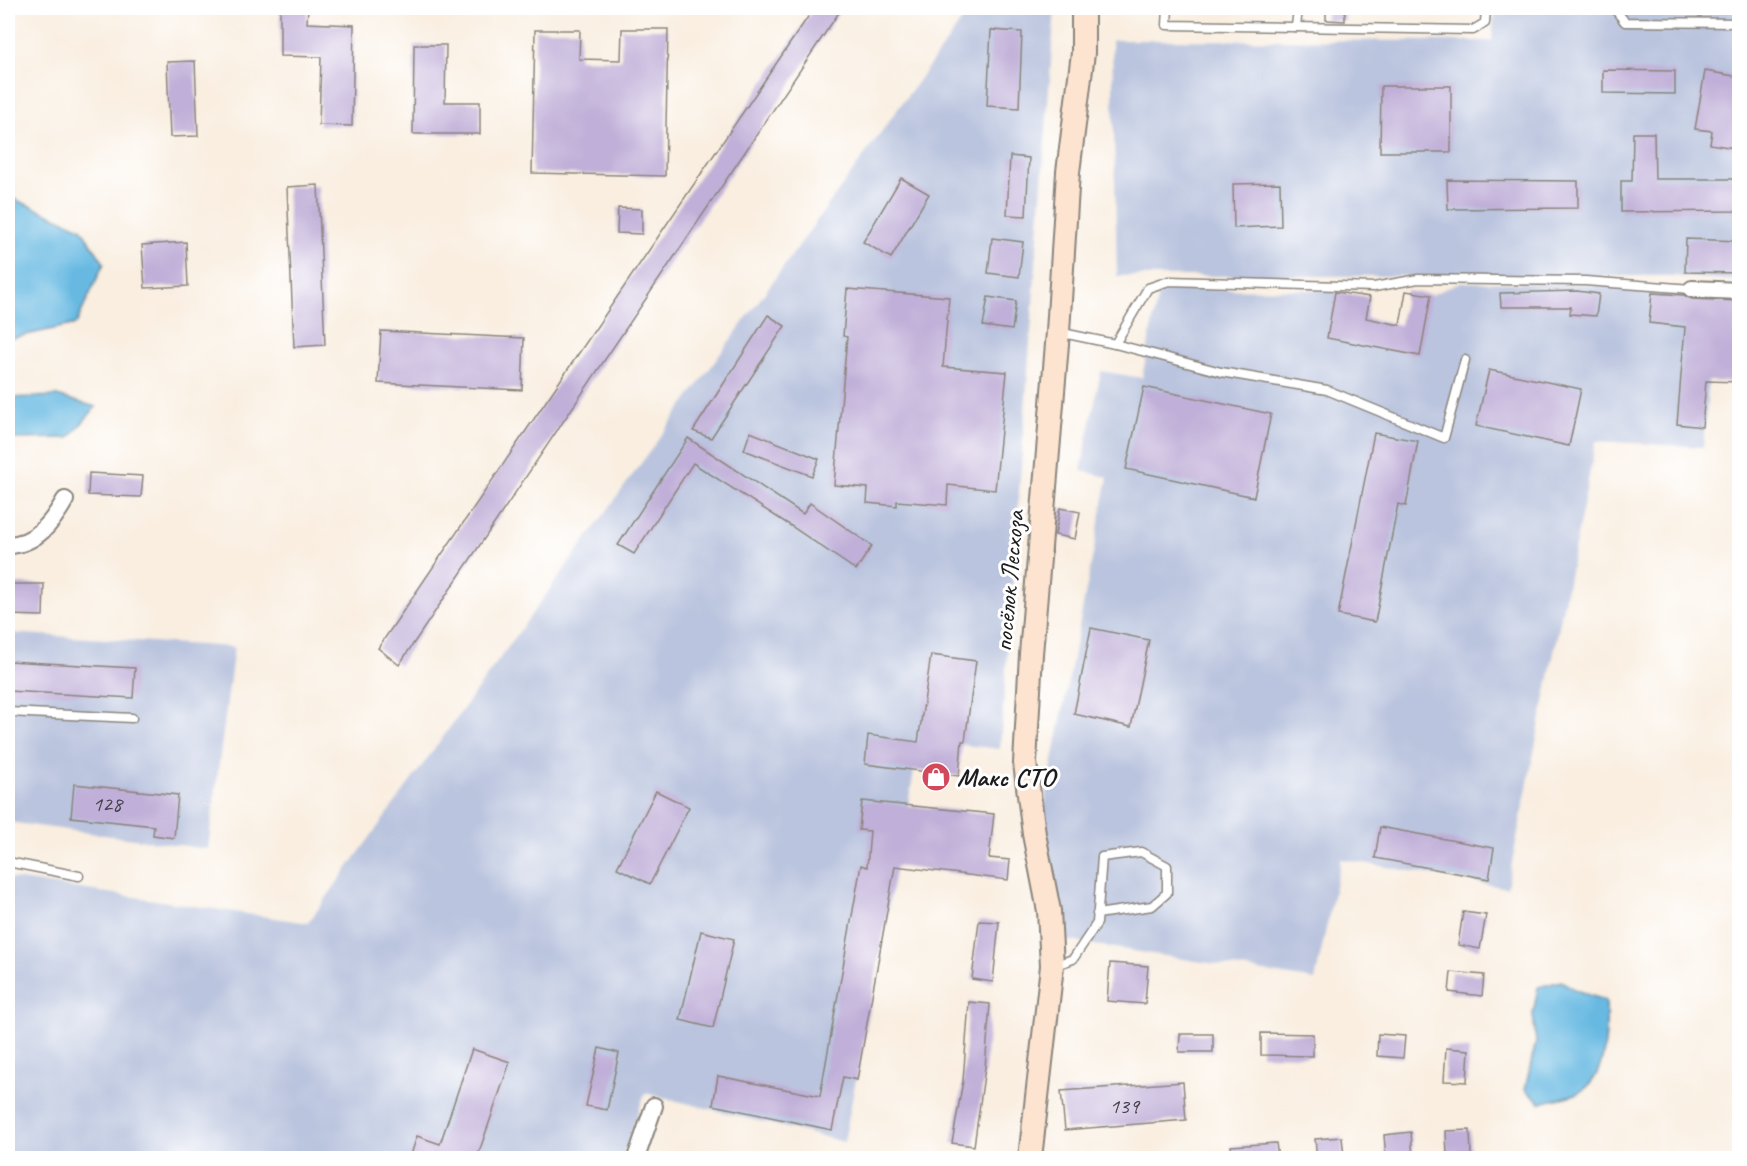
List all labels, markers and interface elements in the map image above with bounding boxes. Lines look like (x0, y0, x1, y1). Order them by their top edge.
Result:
street label: посёлок Лесхоза (986, 507, 1032, 653)
shop icon: Макс СТО (920, 761, 952, 793)
place label: Макс СТО (957, 761, 1058, 794)
house number: 128 (92, 790, 124, 818)
house number: 139 (1109, 1092, 1141, 1120)

